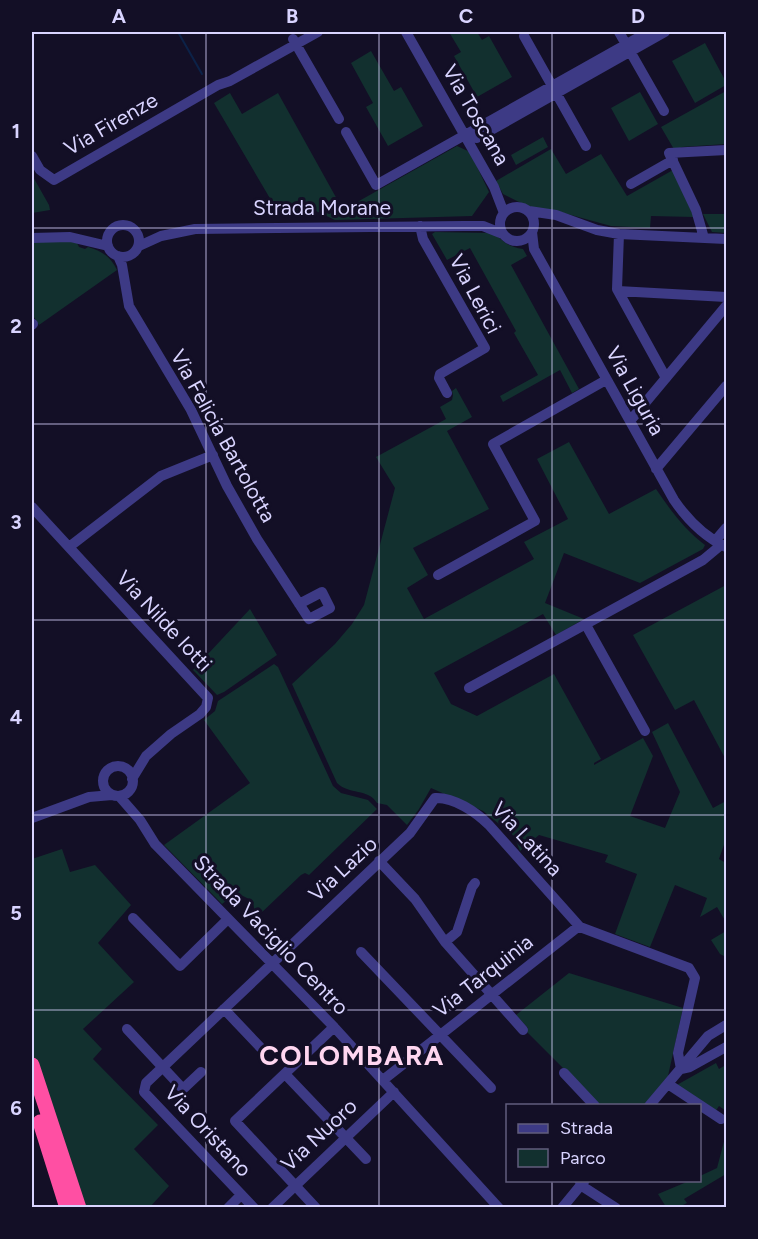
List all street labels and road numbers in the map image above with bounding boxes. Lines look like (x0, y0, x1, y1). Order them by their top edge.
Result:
street label: Via Toscana (438, 60, 515, 170)
street label: Via Firenze (60, 87, 162, 160)
street label: Strada Morane (253, 195, 391, 220)
street label: Via Lerici (444, 250, 507, 338)
street label: Via Liguria (601, 342, 670, 440)
street label: Via Felicia Bartolotta (166, 345, 281, 527)
street label: Via Nilde Iotti (111, 565, 217, 676)
street label: Via Latina (487, 796, 568, 881)
street label: Via Lazio (303, 831, 382, 907)
street label: Strada Vaciglio Centro (189, 850, 354, 1020)
street label: Via Tarquinia (428, 929, 537, 1022)
street label: Via Oristano (160, 1080, 257, 1182)
street label: Via Nuoro (275, 1093, 362, 1176)

